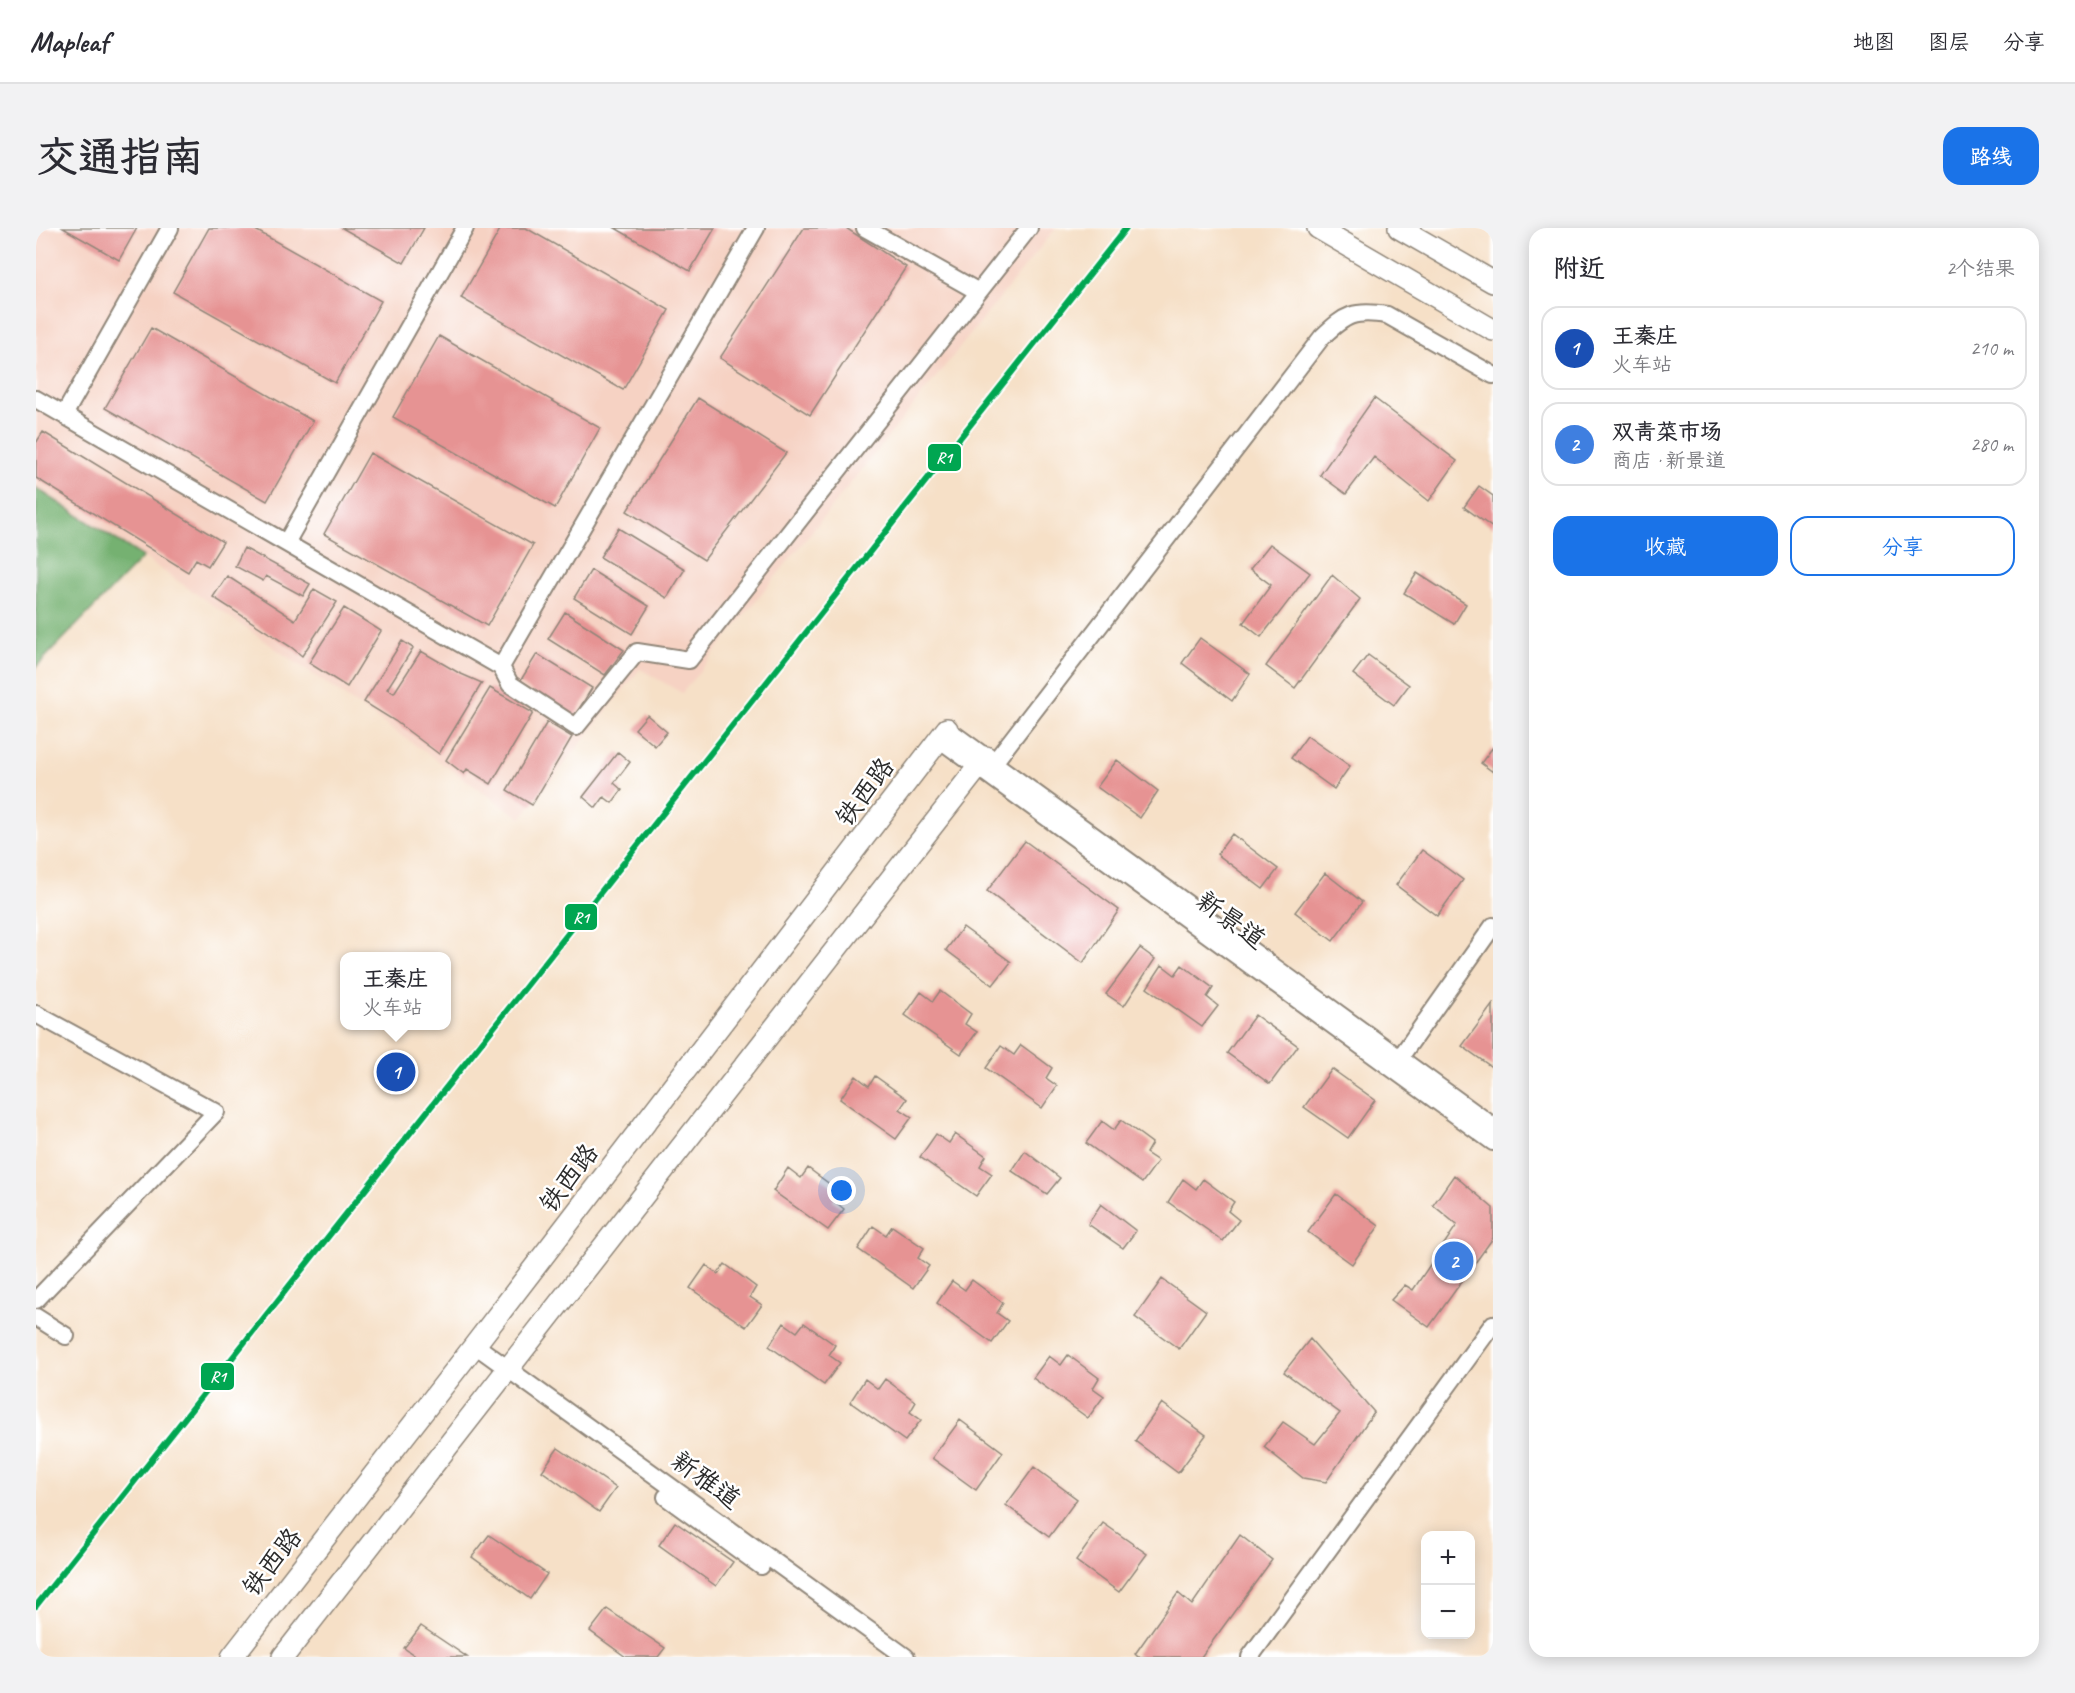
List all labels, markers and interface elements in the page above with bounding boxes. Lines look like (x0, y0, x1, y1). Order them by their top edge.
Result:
text: Mapleaf (30, 24, 108, 59)
text: 地图 (1853, 29, 1895, 55)
text: 图层 (1928, 29, 1970, 55)
text: 分享 (2003, 29, 2045, 55)
button: 路线 (1943, 127, 2039, 185)
text: 交通指南 (36, 131, 204, 184)
text: 附近 (1553, 252, 1605, 285)
text: 2个结果 (1946, 256, 2015, 281)
text: 王秦庄 (1612, 322, 1678, 350)
text: 1 (1570, 336, 1579, 361)
text: 210 m (1970, 336, 2013, 361)
text: 火车站 (1612, 352, 1672, 377)
text: 双青菜市场 (1612, 418, 1722, 446)
text: 2 (1570, 432, 1579, 457)
text: 280 m (1970, 432, 2013, 457)
line badge: R1 (927, 443, 962, 472)
text: R1 (936, 448, 954, 468)
text: 商店 · 新景道 (1612, 448, 1725, 473)
button: 收藏 (1553, 516, 1778, 576)
button: 分享 (1790, 516, 2015, 576)
street label: 铁西路 (828, 751, 902, 833)
street label: 新景道 (1190, 884, 1272, 956)
line badge: R1 (564, 903, 598, 931)
text: R1 (573, 908, 591, 928)
popup (340, 952, 451, 1030)
text: 王秦庄 (362, 965, 429, 993)
text: 火车站 (362, 995, 422, 1020)
pin: 1 (376, 1050, 416, 1094)
street label: 铁西路 (532, 1137, 606, 1219)
your location (827, 1176, 856, 1205)
pin: 2 (1434, 1238, 1474, 1284)
line badge: R1 (200, 1362, 235, 1391)
text: R1 (210, 1367, 228, 1387)
street label: 新雅道 (665, 1444, 747, 1516)
street label: 铁西路 (235, 1521, 309, 1603)
map controls (1421, 1531, 1475, 1639)
button: + (1421, 1531, 1475, 1585)
button: − (1421, 1585, 1475, 1639)

